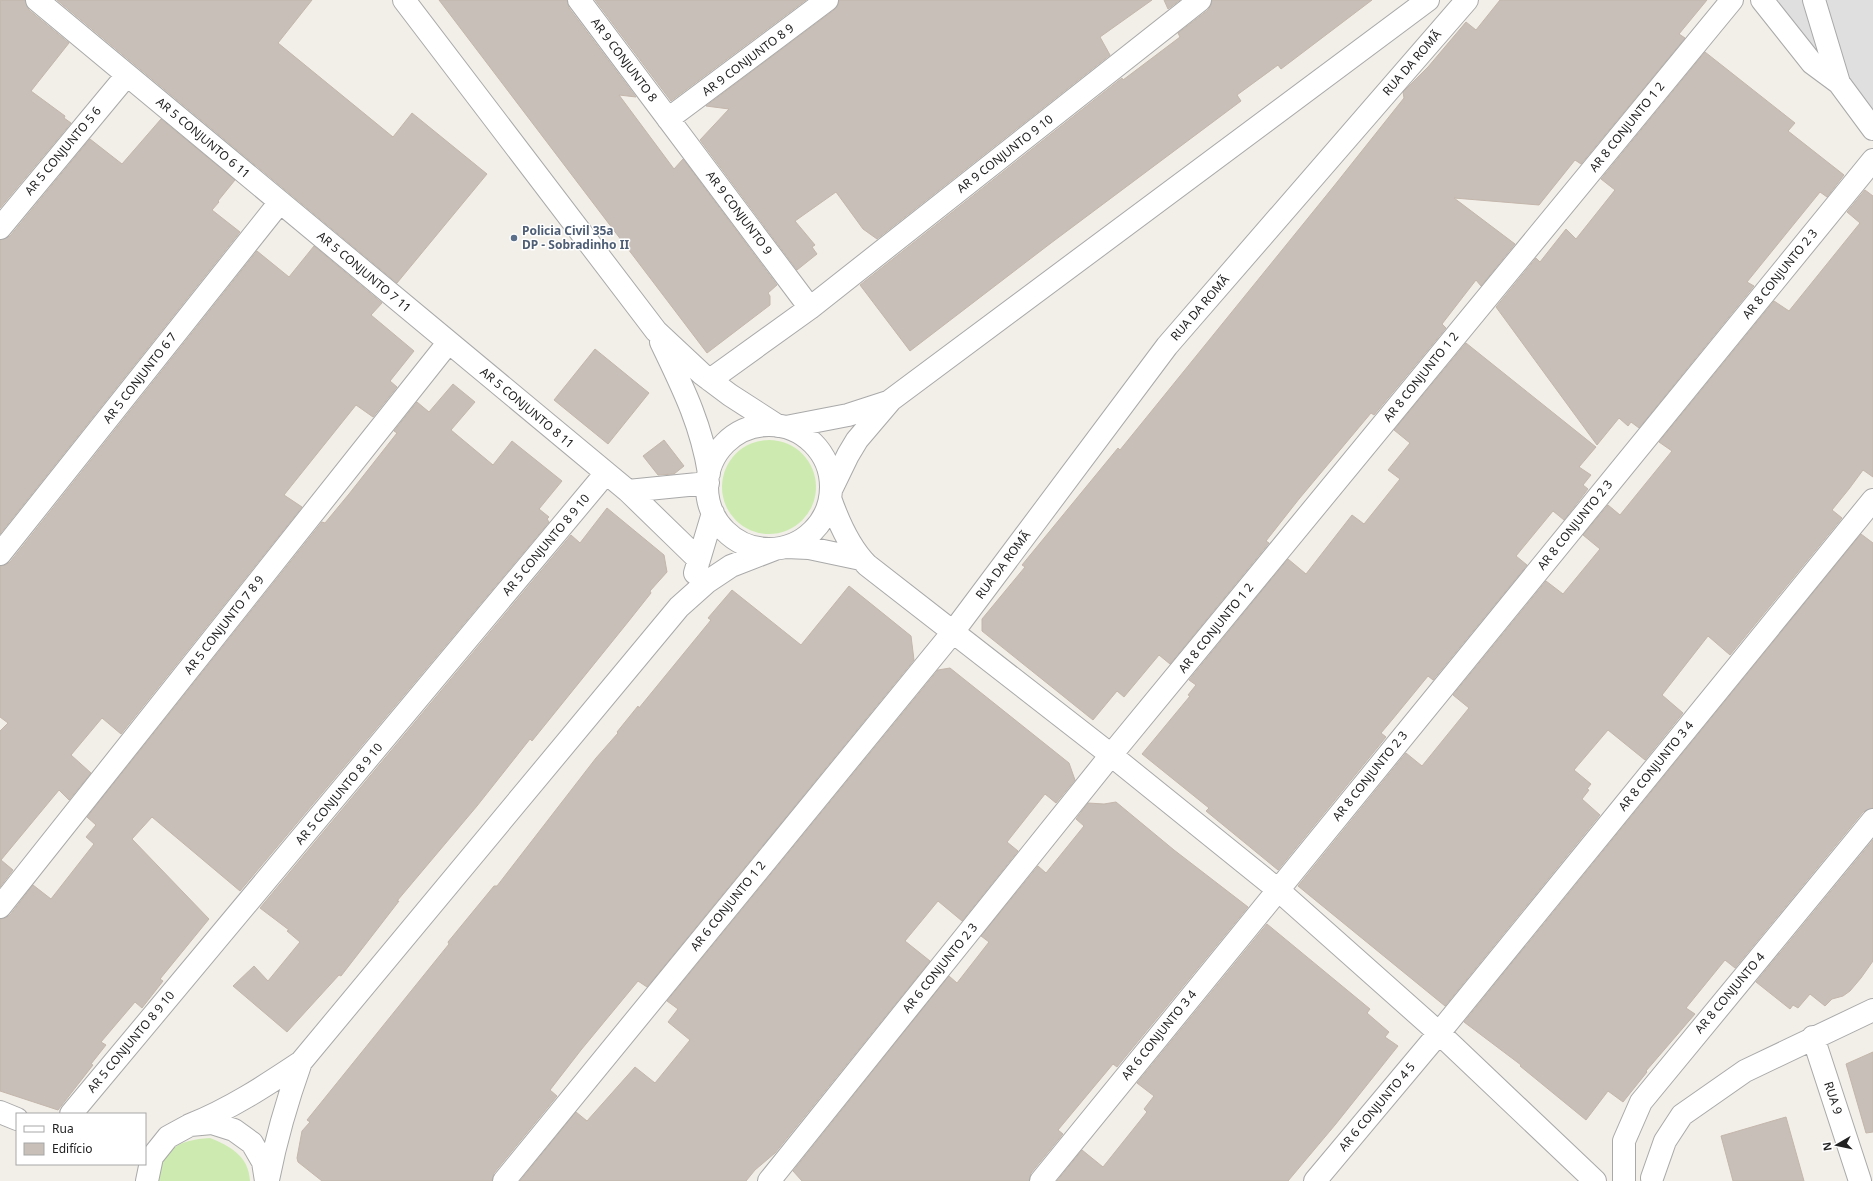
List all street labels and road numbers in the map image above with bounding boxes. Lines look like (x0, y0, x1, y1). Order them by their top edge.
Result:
street label: AR 9 CONJUNTO 8 (587, 14, 662, 105)
street label: AR 9 CONJUNTO 8 9 (698, 19, 797, 100)
street label: RUA DA ROMÃ (1378, 26, 1445, 99)
street label: AR 8 CONJUNTO 1 2 (1585, 78, 1668, 175)
street label: AR 5 CONJUNTO 6 11 (153, 93, 254, 182)
street label: AR 5 CONJUNTO 5 6 (20, 103, 105, 199)
street label: AR 9 CONJUNTO 9 10 (953, 111, 1056, 197)
street label: AR 9 CONJUNTO 9 (702, 167, 777, 258)
street label: AR 8 CONJUNTO 2 3 (1738, 225, 1821, 322)
street label: AR 5 CONJUNTO 7 11 (314, 227, 415, 316)
street label: RUA DA ROMÃ (1166, 271, 1233, 344)
street label: AR 8 CONJUNTO 1 2 (1379, 328, 1462, 425)
street label: AR 5 CONJUNTO 6 7 (99, 329, 181, 427)
street label: AR 5 CONJUNTO 8 11 (477, 363, 578, 452)
street label: AR 8 CONJUNTO 2 3 (1533, 476, 1616, 573)
street label: AR 5 CONJUNTO 8 9 10 (498, 490, 593, 599)
street label: RUA DA ROMÃ (971, 527, 1034, 602)
street label: AR 5 CONJUNTO 7 8 9 (180, 572, 268, 678)
street label: AR 8 CONJUNTO 1 2 (1174, 579, 1257, 676)
street label: AR 8 CONJUNTO 3 4 (1614, 717, 1697, 814)
street label: AR 8 CONJUNTO 2 3 (1328, 727, 1411, 824)
street label: AR 5 CONJUNTO 8 9 10 (291, 739, 386, 848)
street label: AR 6 CONJUNTO 1 2 (686, 857, 769, 954)
street label: AR 6 CONJUNTO 2 3 (898, 919, 981, 1016)
street label: AR 8 CONJUNTO 4 (1691, 948, 1769, 1037)
street label: AR 6 CONJUNTO 3 4 (1117, 986, 1200, 1083)
street label: AR 5 CONJUNTO 8 9 10 (83, 987, 178, 1096)
street label: AR 6 CONJUNTO 4 5 (1334, 1059, 1419, 1155)
street label: RUA 9 (1820, 1079, 1847, 1117)

